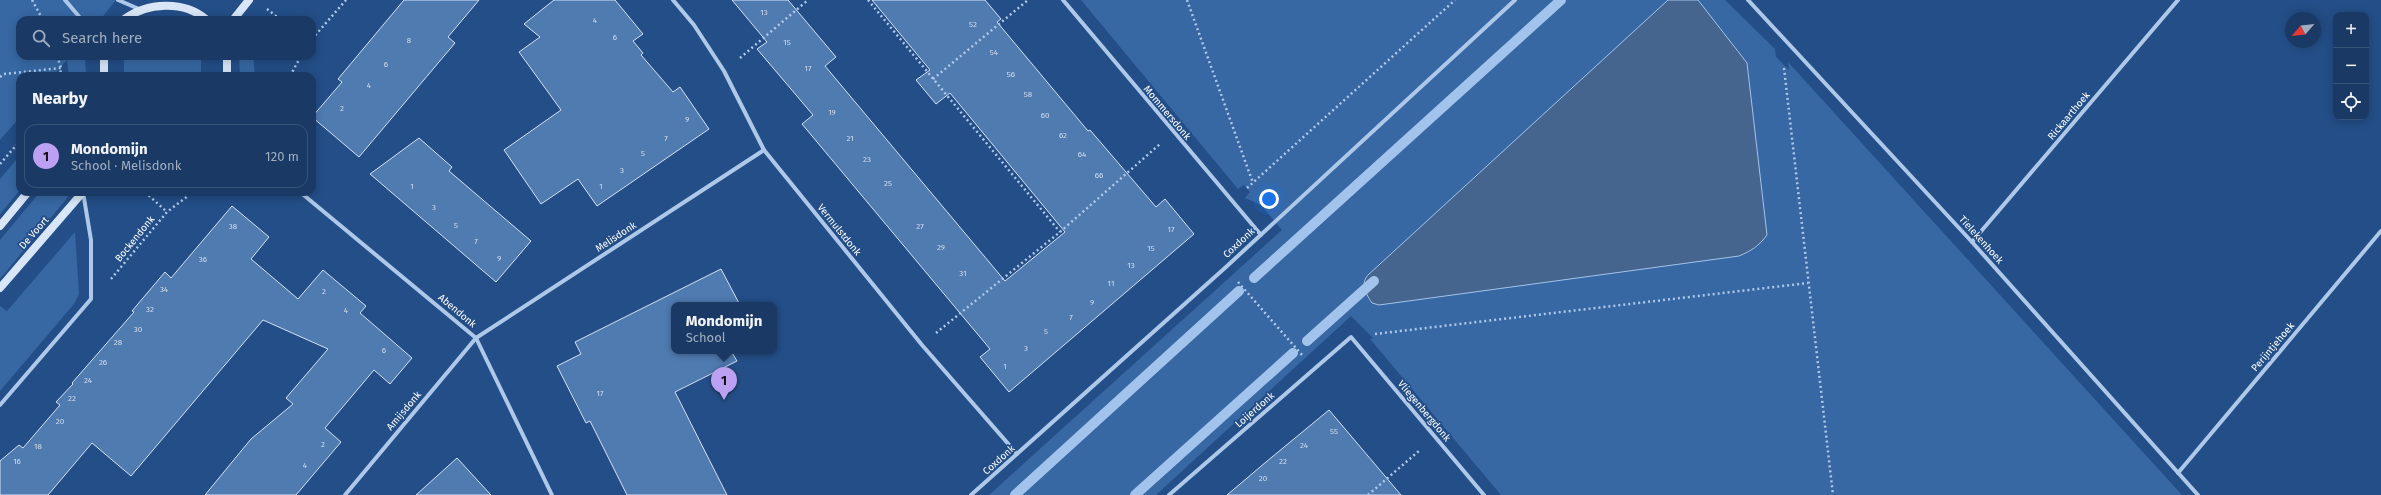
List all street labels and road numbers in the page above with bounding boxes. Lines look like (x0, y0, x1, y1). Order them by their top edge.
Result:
street label: Mommersdonk (1141, 83, 1194, 143)
street label: Rickaarthoek (2045, 89, 2093, 143)
street label: Vermulstdonk (815, 202, 864, 259)
street label: Bockendonk (113, 213, 158, 264)
street label: De Voort (17, 214, 52, 252)
street label: Tielekenhoek (1956, 214, 2006, 267)
street label: Melisdonk (593, 219, 639, 255)
street label: Coxdonk (1221, 225, 1258, 261)
street label: Abendonk (436, 292, 479, 331)
street label: Perijntjehoek (2249, 319, 2298, 374)
street label: Vliegenbergdonk (1395, 378, 1454, 445)
street label: Amijsdonk (384, 388, 424, 433)
street label: Loijerdonk (1233, 389, 1278, 430)
street label: Coxdonk (981, 442, 1018, 477)

